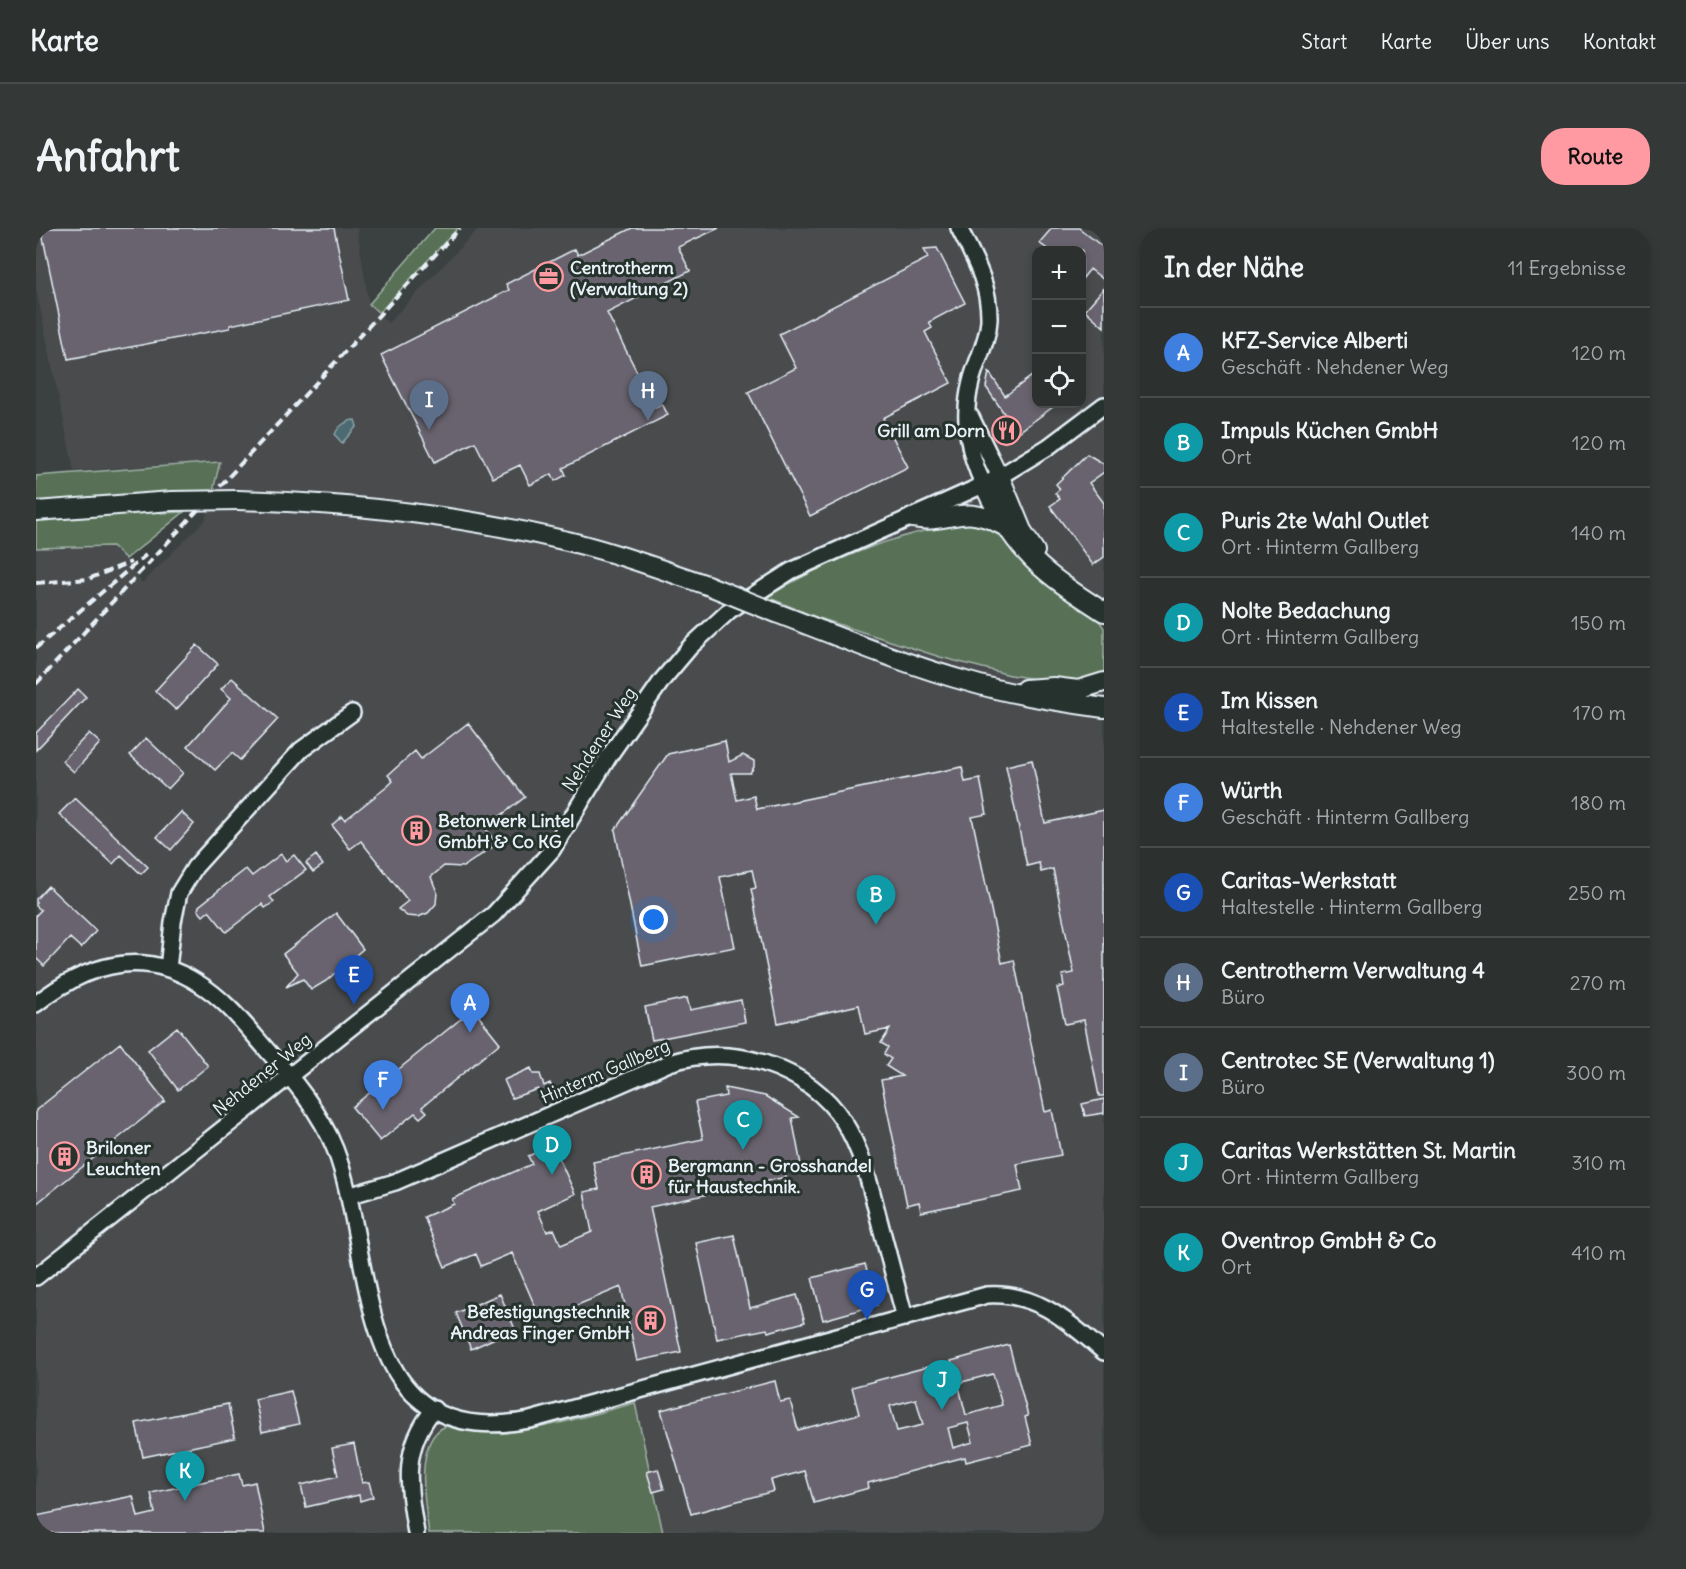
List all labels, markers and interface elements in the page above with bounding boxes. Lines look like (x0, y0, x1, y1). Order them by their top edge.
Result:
text: Karte (30, 23, 99, 59)
text: Start (1301, 28, 1347, 55)
text: Karte (1380, 28, 1432, 55)
text: Über uns (1465, 28, 1550, 55)
text: Kontakt (1583, 28, 1656, 55)
button: Route (1541, 128, 1650, 185)
text: Anfahrt (36, 130, 180, 182)
map controls (1032, 246, 1086, 408)
button: + (1032, 246, 1086, 300)
text: In der Nähe (1164, 251, 1304, 284)
text: 11 Ergebnisse (1508, 255, 1626, 280)
place label: Centrotherm (Verwaltung 2) (570, 256, 688, 300)
office icon: Centrotherm (Verwaltung 2) (533, 261, 565, 293)
button: − (1032, 300, 1086, 354)
text: KFZ-Service Alberti (1221, 326, 1408, 354)
text: A (1177, 340, 1190, 365)
text: 120 m (1572, 340, 1626, 365)
button: locate (1032, 354, 1086, 408)
text: Geschäft · Nehdener Weg (1221, 354, 1449, 379)
pin: H (628, 372, 668, 421)
pin: I (410, 380, 448, 430)
restaurant icon: Grill am Dorn (990, 414, 1022, 446)
text: Impuls Küchen GmbH (1221, 416, 1438, 444)
place label: Grill am Dorn (877, 419, 986, 442)
text: B (1177, 430, 1190, 455)
text: 120 m (1572, 430, 1626, 455)
text: Ort (1221, 444, 1251, 469)
text: Puris 2te Wahl Outlet (1221, 506, 1429, 534)
text: C (1177, 520, 1190, 545)
text: 140 m (1571, 520, 1626, 545)
text: Ort · Hinterm Gallberg (1221, 534, 1419, 559)
text: Nolte Bedachung (1221, 596, 1391, 624)
text: D (1176, 610, 1191, 635)
text: 150 m (1571, 610, 1626, 635)
text: Ort · Hinterm Gallberg (1221, 624, 1419, 649)
street label: Nehdener Weg (557, 683, 641, 795)
text: Im Kissen (1221, 686, 1318, 714)
text: E (1178, 700, 1189, 725)
text: 170 m (1573, 700, 1626, 725)
text: Haltestelle · Nehdener Weg (1221, 714, 1462, 739)
text: Würth (1221, 776, 1282, 804)
text: F (1178, 790, 1189, 815)
text: 180 m (1571, 790, 1626, 815)
text: Geschäft · Hinterm Gallberg (1221, 804, 1469, 829)
place label: Betonwerk Lintel GmbH & Co KG (438, 809, 574, 853)
building icon: Betonwerk Lintel GmbH & Co KG (401, 814, 433, 846)
text: Caritas-Werkstatt (1221, 866, 1396, 894)
pin: B (856, 876, 896, 925)
text: G (1176, 880, 1191, 905)
text: 250 m (1568, 880, 1626, 905)
text: Haltestelle · Hinterm Gallberg (1221, 894, 1482, 919)
your location (639, 905, 668, 934)
pin: E (334, 956, 374, 1005)
text: Centrotherm Verwaltung 4 (1221, 956, 1485, 984)
text: H (1176, 970, 1191, 995)
text: 270 m (1570, 970, 1626, 995)
pin: A (450, 984, 490, 1033)
text: Büro (1221, 984, 1265, 1009)
street label: Nehdener Weg (208, 1027, 316, 1121)
street label: Hinterm Gallberg (537, 1033, 673, 1109)
text: Centrotec SE (Verwaltung 1) (1221, 1046, 1495, 1074)
pin: F (364, 1060, 402, 1110)
text: I (1179, 1060, 1188, 1085)
text: 300 m (1566, 1060, 1626, 1085)
text: Büro (1221, 1074, 1265, 1099)
pin: C (724, 1100, 762, 1150)
pin: D (532, 1126, 572, 1175)
place label: Briloner Leuchten (86, 1136, 161, 1180)
text: Caritas Werkstätten St. Martin (1221, 1136, 1516, 1164)
building icon: Briloner Leuchten (49, 1141, 81, 1173)
text: J (1178, 1150, 1189, 1175)
text: 310 m (1571, 1150, 1626, 1175)
place label: Bergmann - Grosshandel für Haustechnik. (668, 1154, 872, 1198)
building icon: Bergmann - Grosshandel für Haustechnik. (631, 1159, 663, 1191)
text: Ort · Hinterm Gallberg (1221, 1164, 1419, 1189)
text: Oventrop GmbH & Co (1221, 1226, 1436, 1254)
text: K (1177, 1240, 1190, 1265)
text: 410 m (1571, 1240, 1626, 1265)
text: Ort (1221, 1254, 1251, 1279)
pin: G (848, 1270, 886, 1320)
place label: Befestigungstechnik Andreas Finger GmbH (451, 1300, 630, 1344)
building icon: Befestigungstechnik Andreas Finger GmbH (635, 1305, 667, 1337)
pin: J (922, 1360, 962, 1410)
pin: K (166, 1452, 204, 1501)

